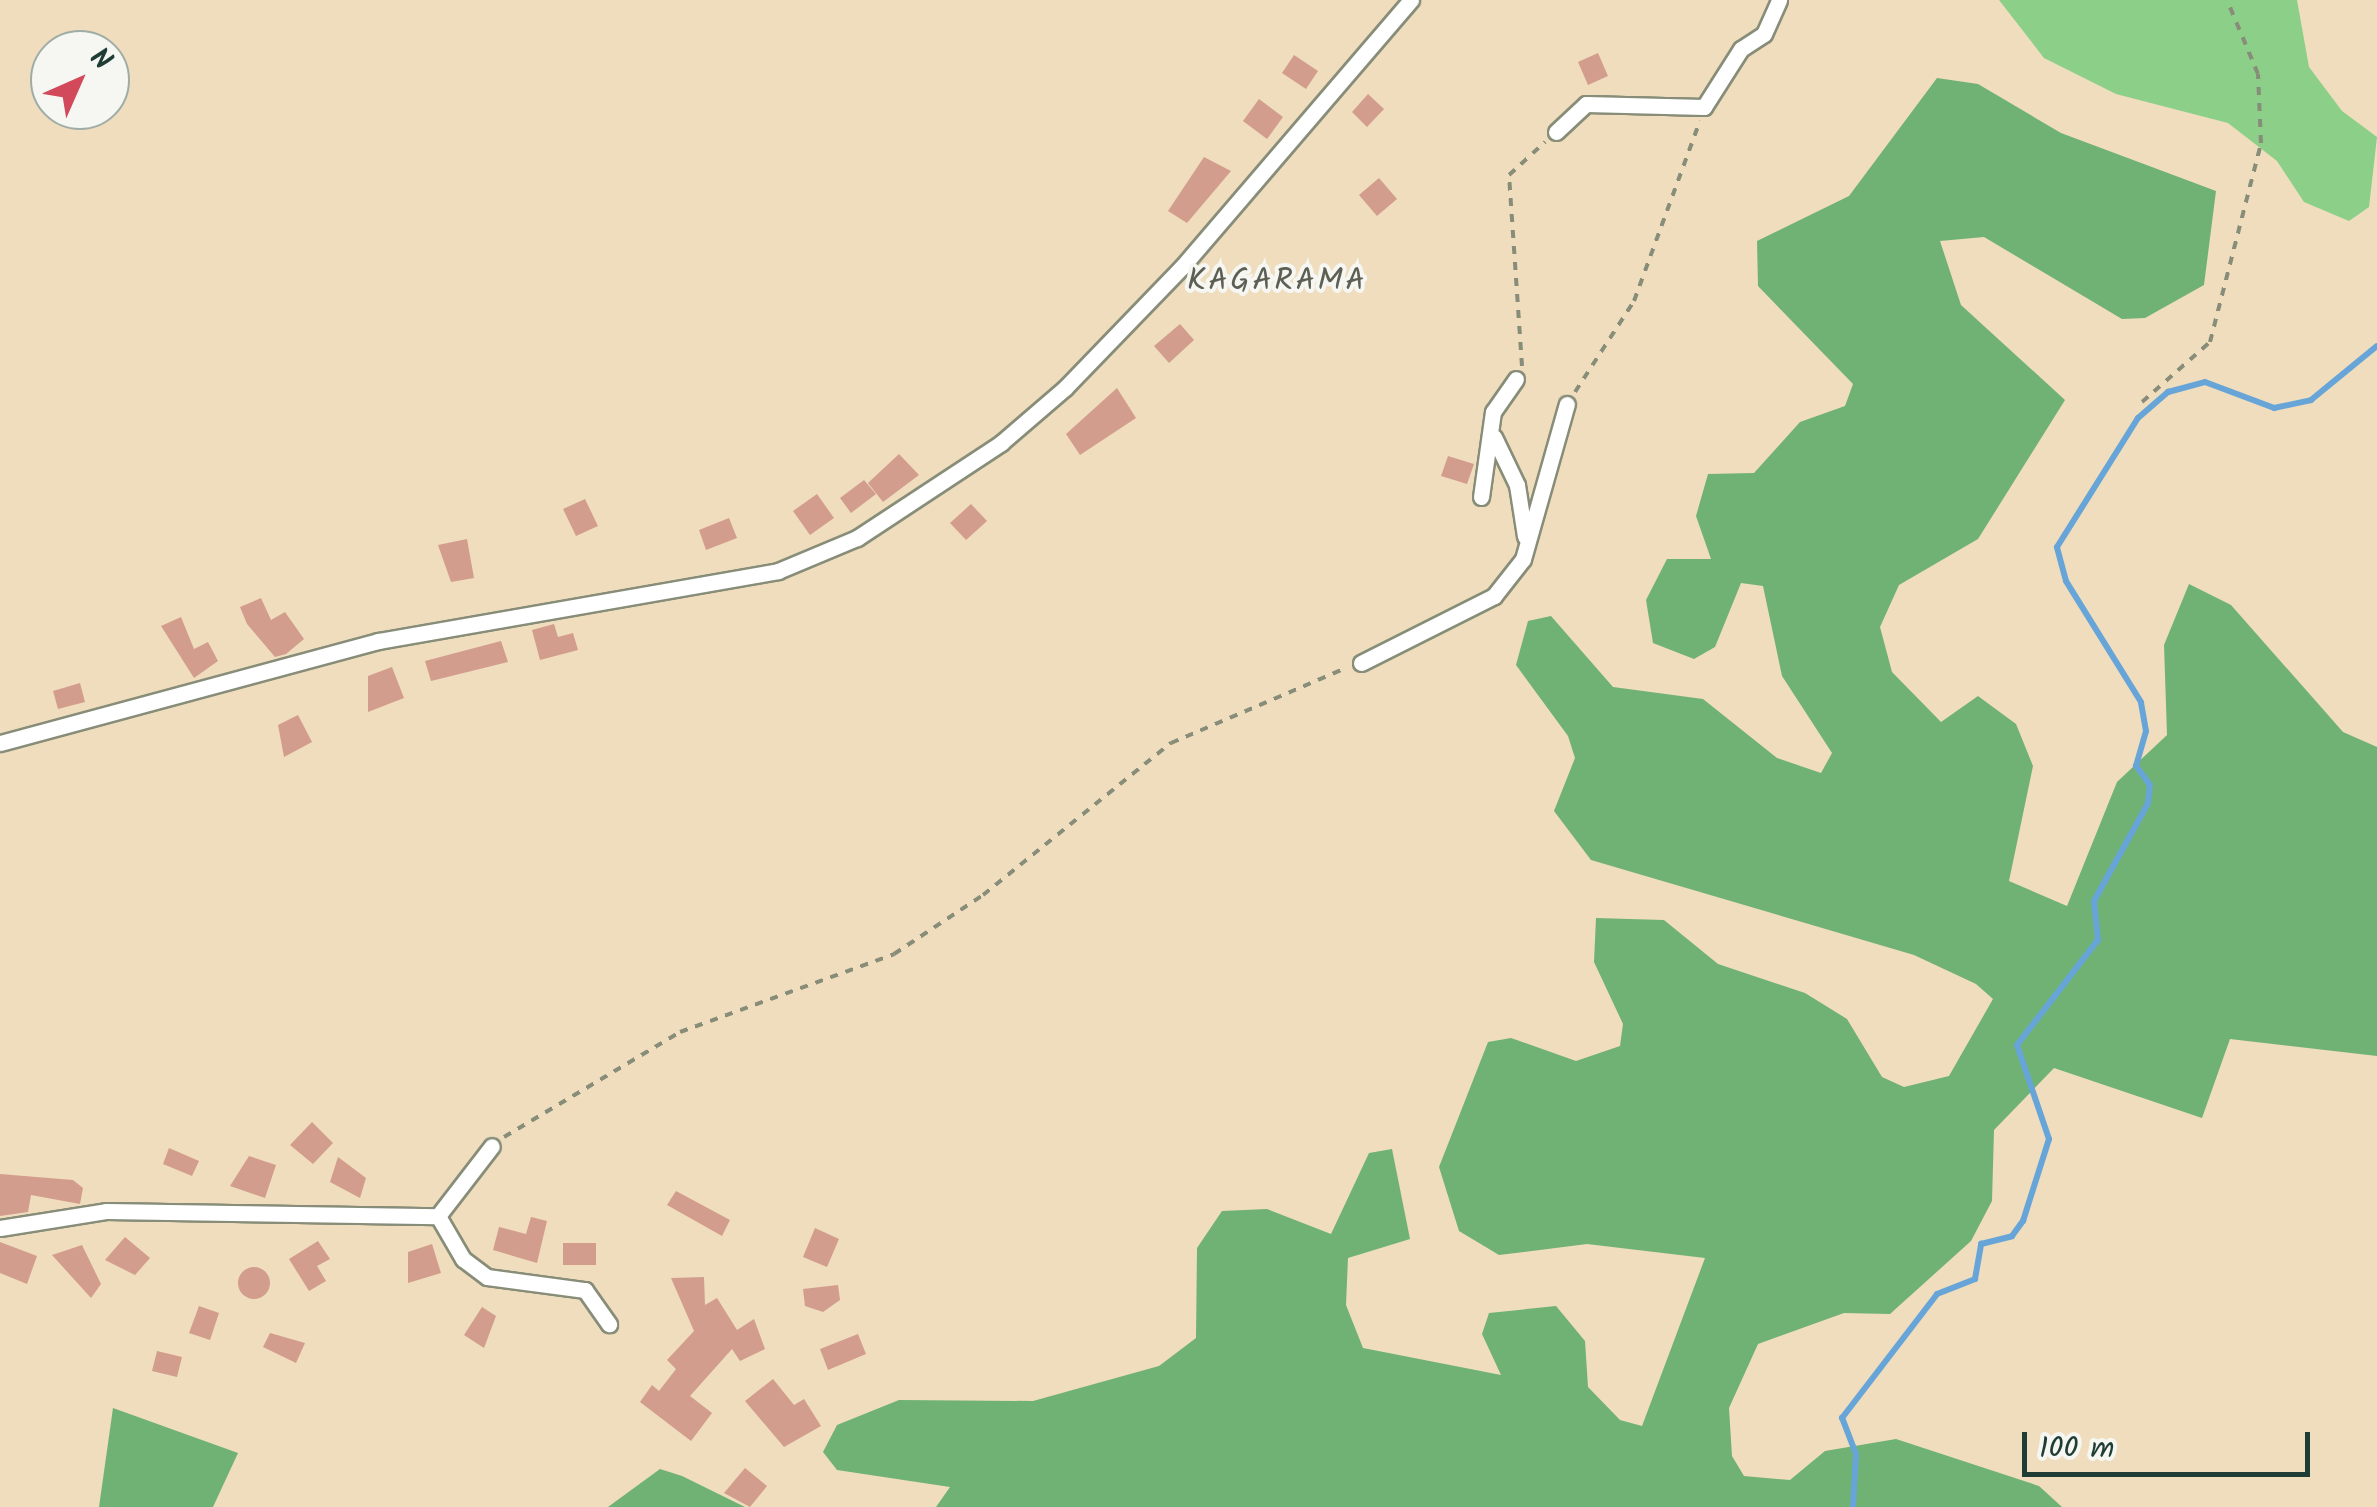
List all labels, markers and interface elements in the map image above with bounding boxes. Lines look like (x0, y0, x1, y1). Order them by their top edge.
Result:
north arrow (30, 30, 130, 130)
text: N (78, 38, 122, 82)
district label: KAGARAMA (1187, 263, 1367, 301)
scale bar (2027, 1412, 2314, 1474)
text: 100 m (2039, 1425, 2114, 1473)

